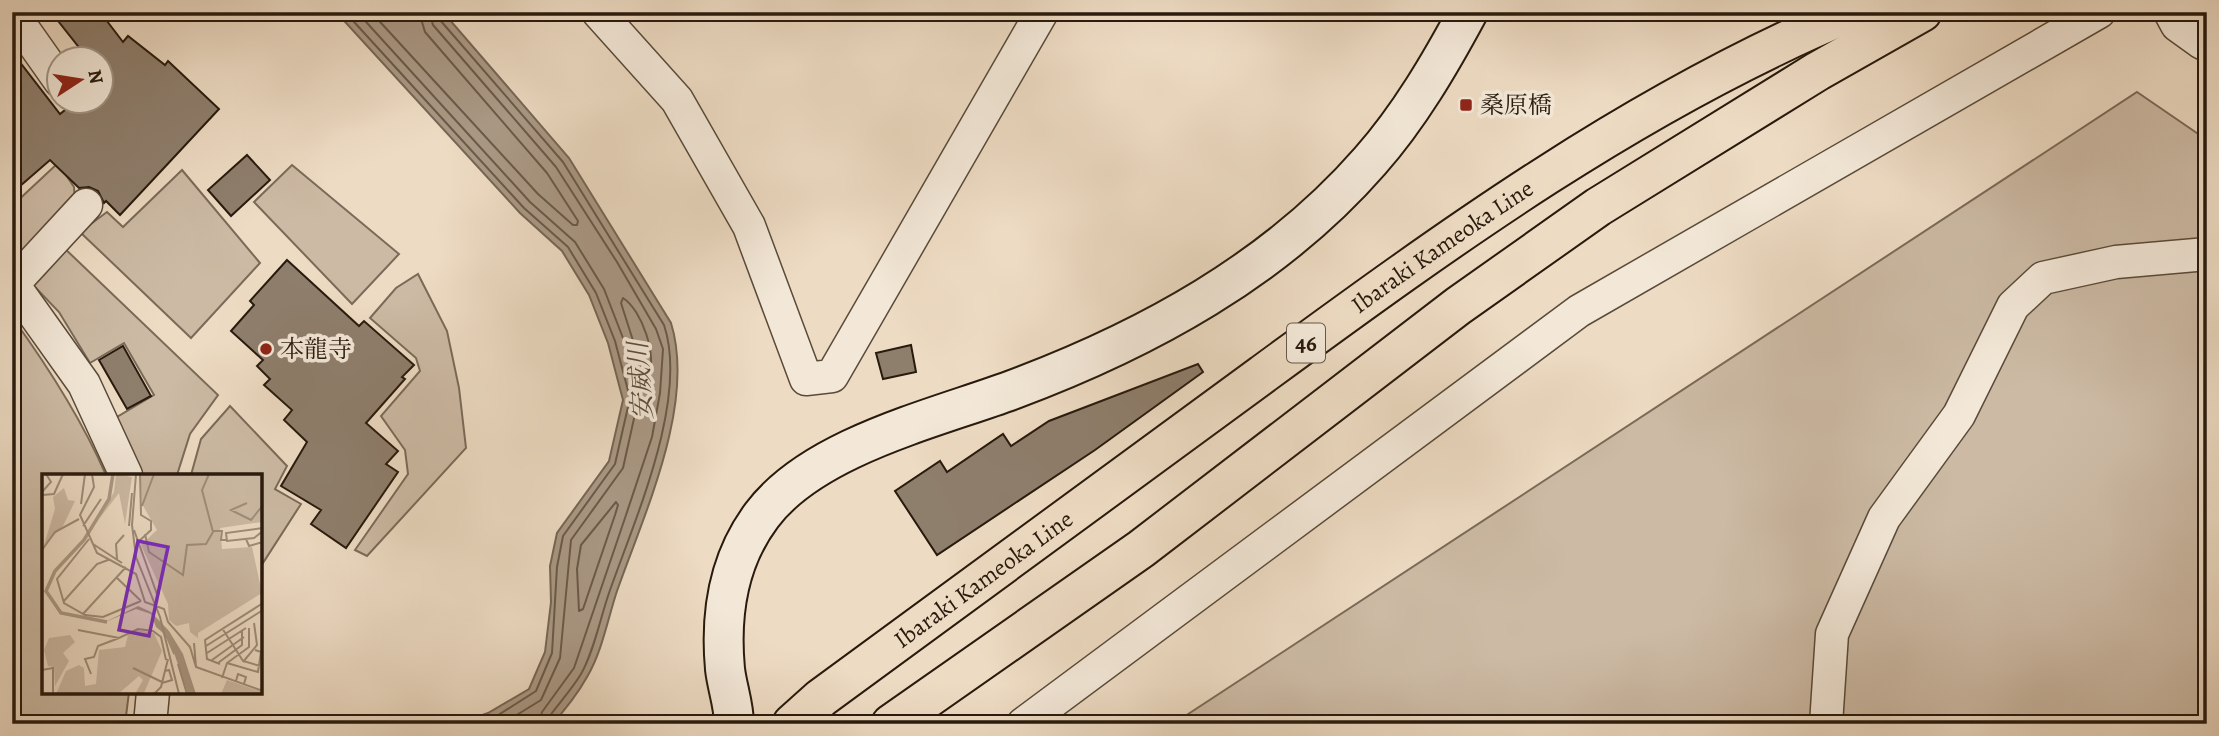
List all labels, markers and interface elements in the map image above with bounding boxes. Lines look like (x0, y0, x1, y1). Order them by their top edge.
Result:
north arrow (46, 46, 116, 116)
text: N (81, 67, 110, 86)
place label: 桑原橋 (1480, 89, 1552, 121)
marker: 桑原橋 (1458, 97, 1474, 113)
street label: Ibaraki Kameoka Line (1345, 172, 1539, 321)
road number: 46 (1287, 324, 1325, 362)
place label: 本龍寺 (280, 333, 352, 365)
water label: 安威川 (620, 338, 661, 421)
marker: 本龍寺 (258, 341, 274, 357)
inset map (42, 474, 262, 694)
street label: Ibaraki Kameoka Line (887, 503, 1079, 656)

